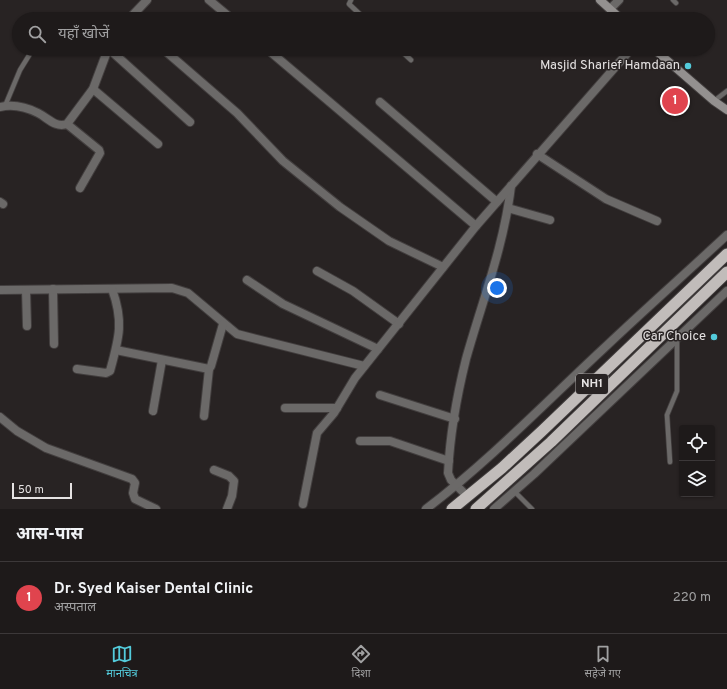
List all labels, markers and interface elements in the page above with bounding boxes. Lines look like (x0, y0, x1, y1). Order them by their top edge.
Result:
search box (12, 12, 715, 56)
icon: search (26, 23, 48, 45)
text: यहाँ खोजें (58, 25, 109, 44)
place label: Masjid Sharief Hamdaan (540, 58, 680, 74)
marker: Masjid Sharief Hamdaan (683, 61, 693, 71)
pin: 1 (662, 86, 688, 116)
your location (487, 278, 507, 298)
place label: Car Choice (642, 329, 706, 345)
marker: Car Choice (709, 332, 719, 342)
road number: NH1 (576, 374, 608, 394)
map controls (679, 425, 715, 497)
button: locate (679, 425, 715, 461)
button: layers (679, 461, 715, 497)
scale bar (12, 481, 72, 500)
text: 50 m (18, 483, 44, 497)
text: आस-पास (16, 524, 83, 546)
text: Dr. Syed Kaiser Dental Clinic (54, 580, 254, 599)
text: 1 (26, 590, 32, 606)
text: 220 m (673, 590, 711, 606)
text: अस्पताल (54, 600, 96, 616)
tab: मानचित्र (106, 643, 138, 681)
tab: दिशा (350, 643, 372, 681)
tab: सहेजे गए (584, 643, 621, 681)

